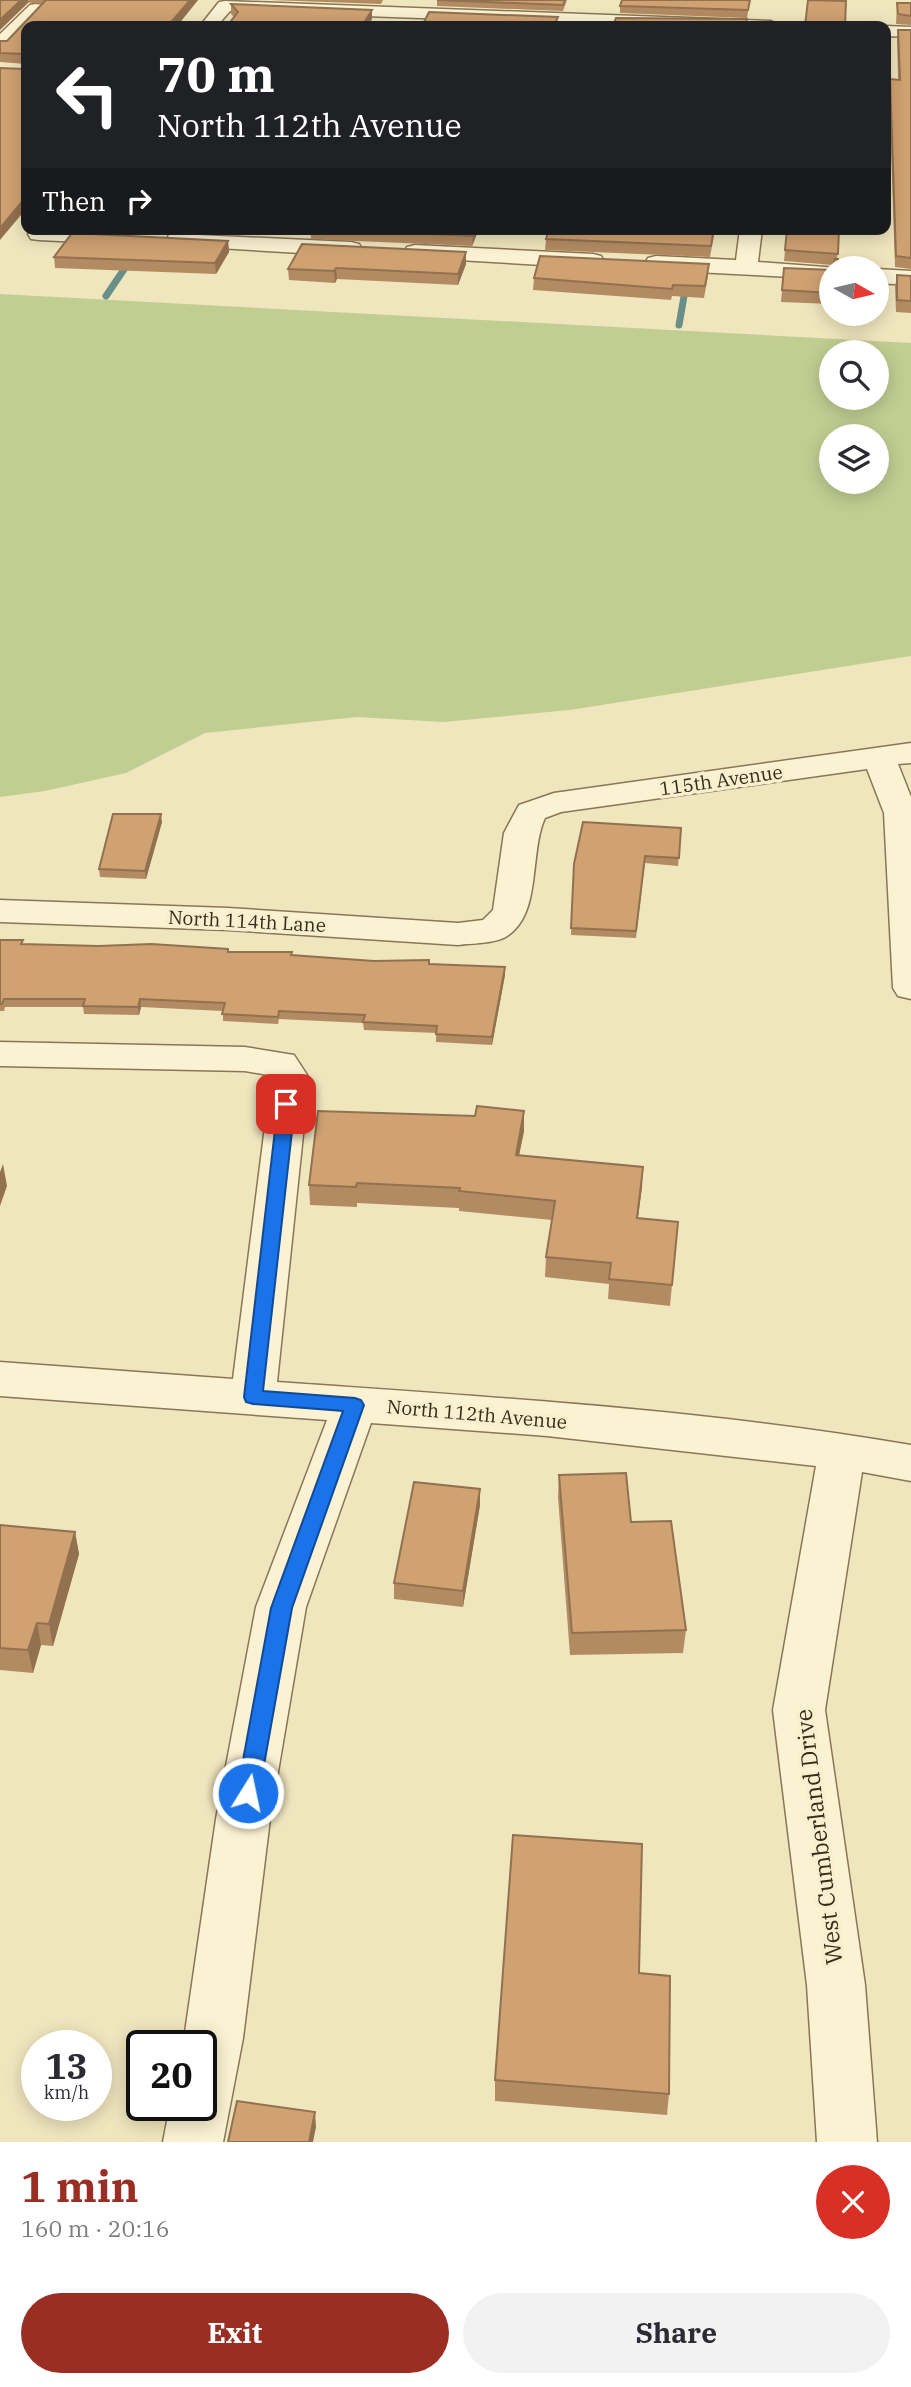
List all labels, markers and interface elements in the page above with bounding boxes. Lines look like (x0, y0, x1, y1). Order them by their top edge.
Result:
text: 70 m (157, 42, 275, 105)
icon: left (42, 49, 133, 140)
text: North 112th Avenue (157, 104, 462, 146)
icon: right (120, 182, 158, 220)
text: Then (42, 184, 106, 218)
north arrow (819, 256, 889, 326)
map controls (819, 256, 889, 494)
button: search (819, 340, 889, 410)
button: layers (819, 424, 889, 494)
street label: 115th Avenue (658, 759, 784, 801)
street label: North 114th Lane (167, 905, 327, 937)
pin (256, 1074, 316, 1134)
icon: arrive (267, 1085, 305, 1123)
street label: North 112th Avenue (386, 1394, 568, 1434)
street label: West Cumberland Drive (787, 1708, 849, 1966)
position arrow (211, 1756, 285, 1830)
speed limit sign: 20 (126, 2030, 217, 2121)
text: 13 (45, 2043, 88, 2089)
text: km/h (44, 2081, 89, 2104)
text: 1 min (21, 2159, 139, 2214)
button: close (816, 2165, 890, 2239)
text: 160 m · 20:16 (21, 2213, 170, 2243)
button: Exit (21, 2293, 449, 2373)
button: Share (463, 2293, 890, 2373)

